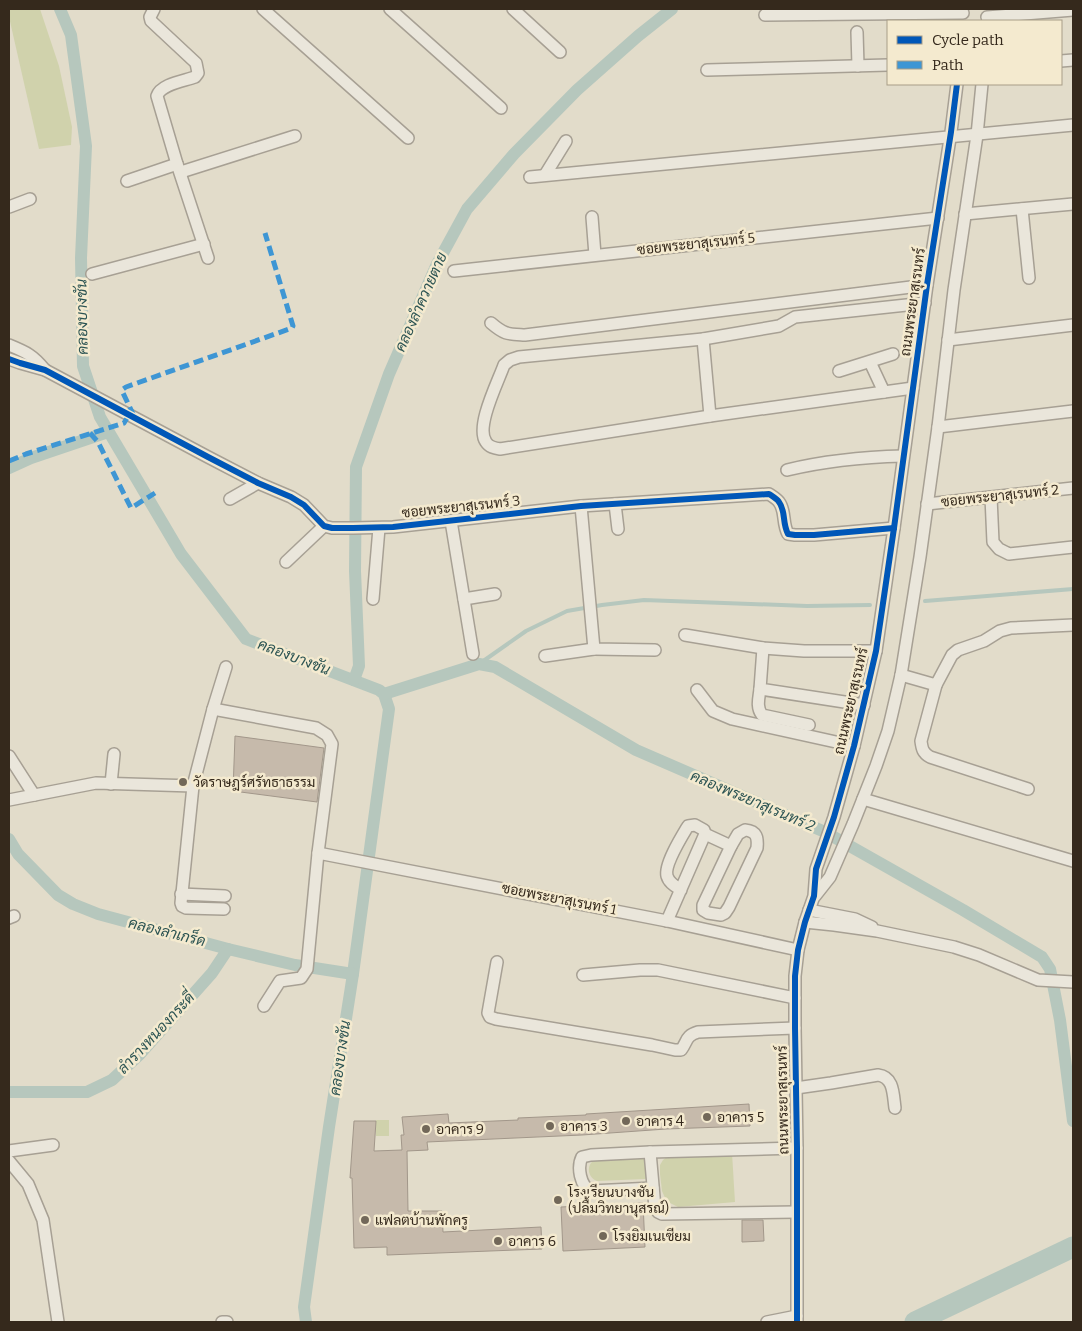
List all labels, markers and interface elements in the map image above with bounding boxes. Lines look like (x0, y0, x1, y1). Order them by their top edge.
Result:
legend (887, 20, 1062, 85)
text: Cycle path (932, 31, 1004, 49)
text: Path (932, 56, 964, 74)
street label: ซอยพระยาสุเรนทร์ 5 (636, 228, 756, 260)
street label: ถนนพระยาสุเรนทร์ (896, 246, 930, 357)
water label: คลองลำควายตาย (391, 249, 451, 354)
water label: คลองบางชัน (72, 279, 92, 355)
street label: ซอยพระยาสุเรนทร์ 2 (940, 480, 1060, 512)
street label: ซอยพระยาสุเรนทร์ 3 (401, 491, 521, 523)
water label: คลองบางชัน (255, 635, 333, 679)
street label: ถนนพระยาสุเรนทร์ (829, 645, 873, 756)
water label: คลองพระยาสุเรนทร์ 2 (687, 766, 818, 837)
place label: วัดราษฎร์ศรัทธาธรรม (193, 773, 315, 791)
marker: วัดราษฎร์ศรัทธาธรรม (177, 776, 189, 788)
street label: ซอยพระยาสุเรนทร์ 1 (500, 879, 618, 920)
water label: คลองลำเกร็ด (127, 912, 208, 950)
water label: ลำรางหนองกระดี่ (109, 983, 200, 1077)
water label: คลองบางชัน (326, 1019, 354, 1097)
street label: ถนนพระยาสุเรนทร์ (773, 1045, 793, 1155)
place label: อาคาร 5 (717, 1109, 764, 1126)
marker: อาคาร 5 (701, 1111, 713, 1123)
place label: อาคาร 4 (636, 1113, 684, 1130)
marker: อาคาร 4 (620, 1115, 632, 1127)
place label: อาคาร 3 (560, 1118, 608, 1135)
marker: อาคาร 3 (544, 1120, 556, 1132)
place label: อาคาร 9 (436, 1121, 484, 1138)
marker: อาคาร 9 (420, 1123, 432, 1135)
place label: โรงเรียนบางชัน (ปลื้มวิทยานุสรณ์) (567, 1183, 669, 1218)
marker: โรงเรียนบางชัน (ปลื้มวิทยานุสรณ์) (552, 1194, 564, 1206)
place label: แฟลตบ้านพักครู (375, 1211, 468, 1230)
marker: แฟลตบ้านพักครู (359, 1214, 371, 1226)
place label: โรงยิมเนเซียม (612, 1227, 691, 1245)
marker: โรงยิมเนเซียม (597, 1230, 609, 1242)
place label: อาคาร 6 (508, 1233, 556, 1250)
marker: อาคาร 6 (492, 1235, 504, 1247)

